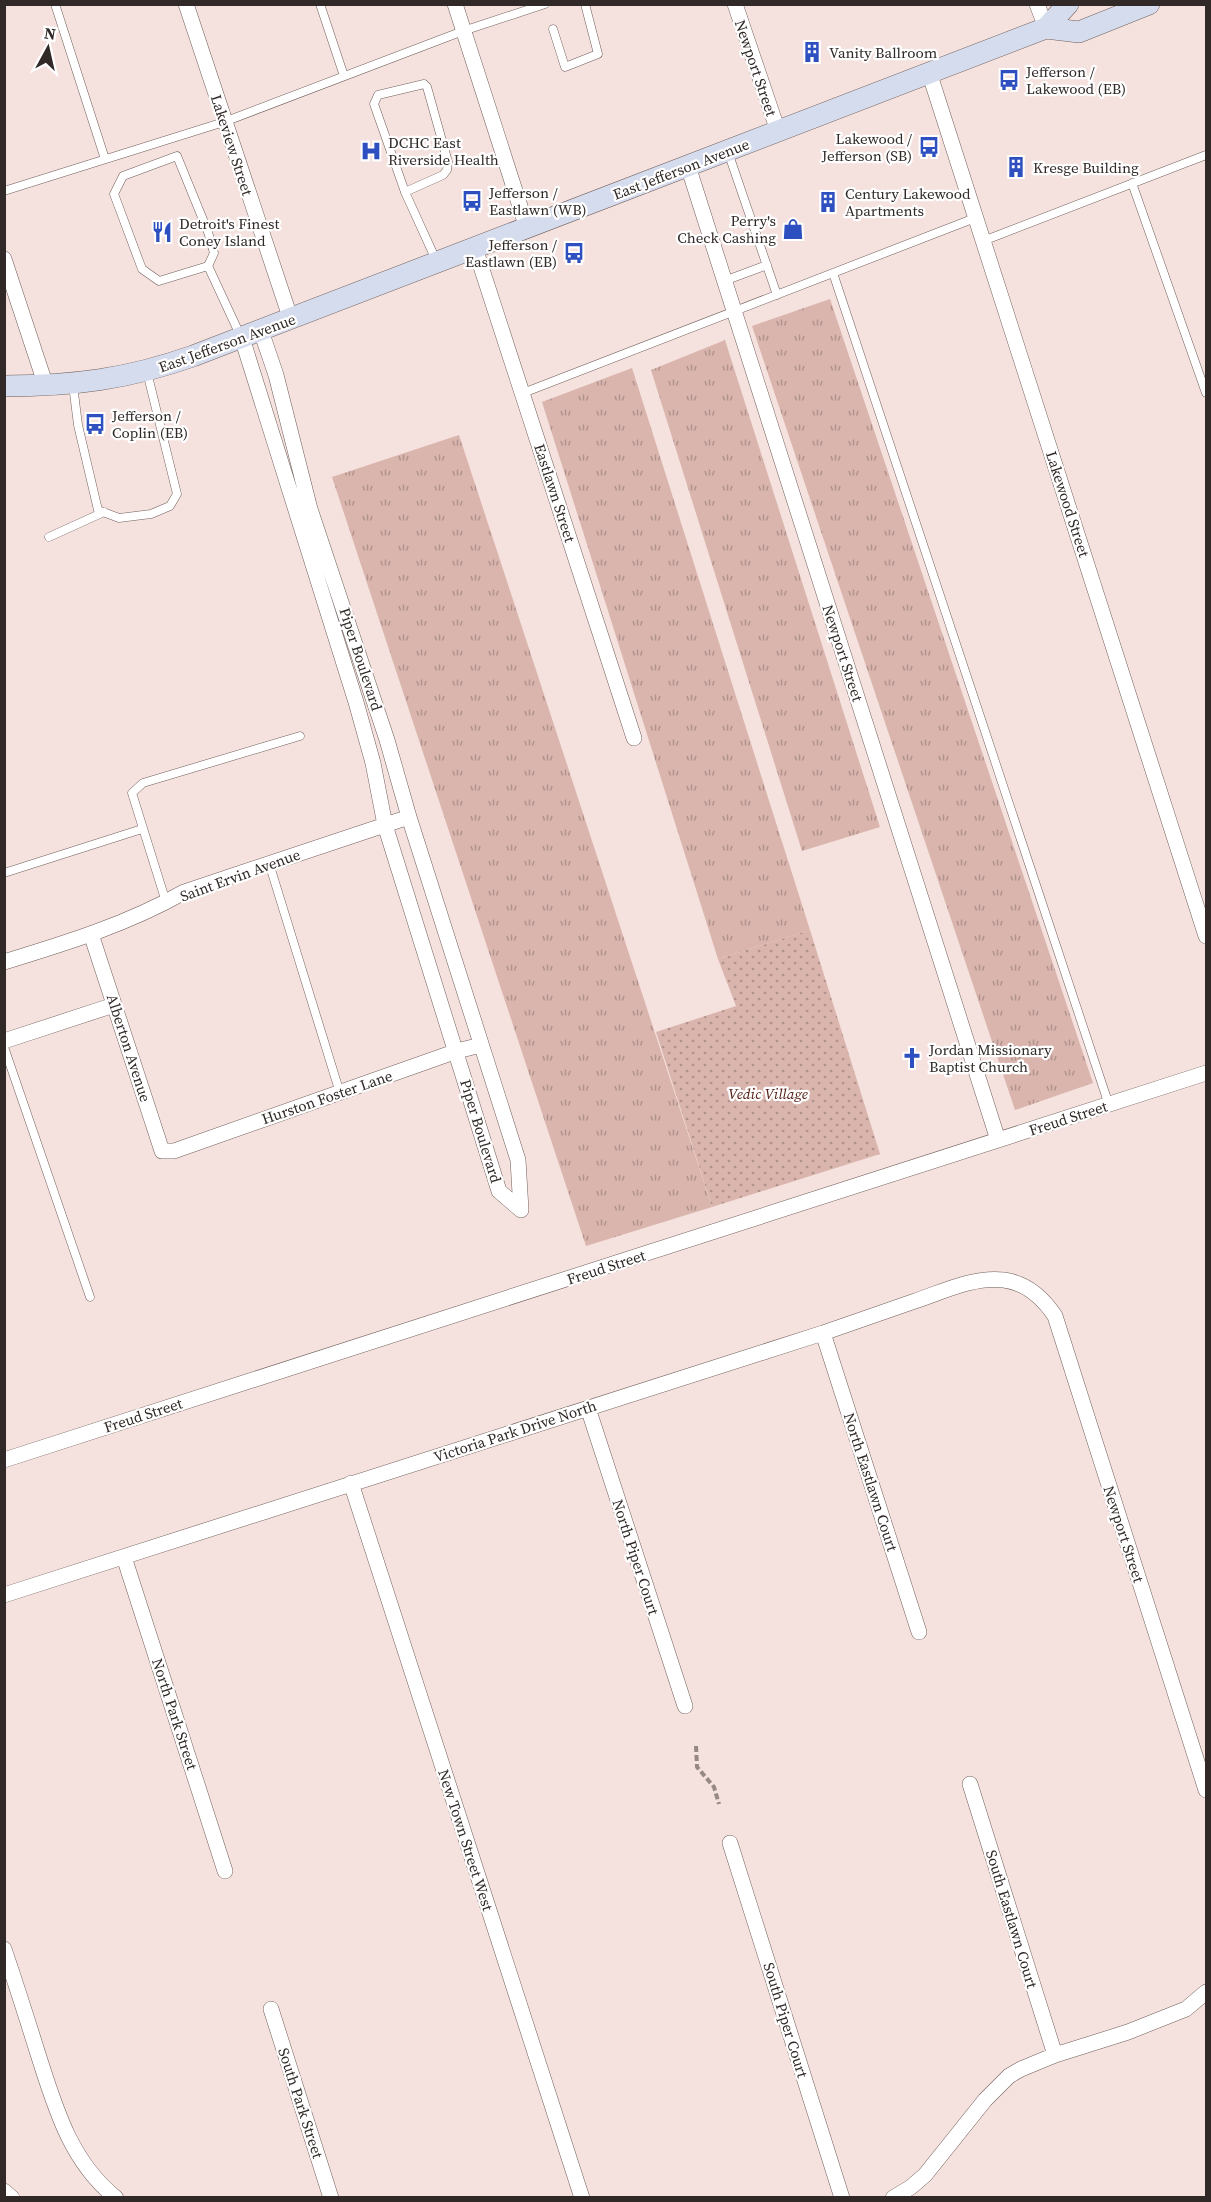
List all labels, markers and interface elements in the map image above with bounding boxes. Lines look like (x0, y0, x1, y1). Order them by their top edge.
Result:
street label: Newport Street (730, 17, 782, 119)
north arrow (18, 18, 78, 78)
text: N (43, 21, 58, 45)
building icon: Vanity Ballroom (800, 40, 824, 64)
place label: Vanity Ballroom (829, 42, 938, 63)
place label: Jefferson / Lakewood (EB) (1025, 61, 1126, 99)
bus stop icon: Jefferson / Lakewood (EB) (997, 68, 1021, 92)
street label: Lakeview Street (206, 92, 258, 198)
place label: Lakewood / Jefferson (SB) (821, 128, 912, 166)
place label: DCHC East Riverside Health (388, 132, 499, 170)
street label: East Jefferson Avenue (610, 133, 753, 205)
bus stop icon: Lakewood / Jefferson (SB) (917, 135, 941, 159)
hospital icon: DCHC East Riverside Health (359, 139, 383, 163)
building icon: Kresge Building (1004, 155, 1028, 179)
place label: Kresge Building (1033, 157, 1139, 178)
place label: Jefferson / Eastlawn (WB) (488, 182, 587, 220)
place label: Century Lakewood Apartments (845, 183, 971, 221)
bus stop icon: Jefferson / Eastlawn (WB) (460, 189, 484, 213)
building icon: Century Lakewood Apartments (816, 190, 840, 214)
place label: Perry's Check Cashing (677, 210, 776, 248)
place label: Detroit's Finest Coney Island (179, 213, 280, 251)
shop icon: Perry's Check Cashing (781, 217, 805, 241)
restaurant icon: Detroit's Finest Coney Island (150, 220, 174, 244)
place label: Jefferson / Eastlawn (EB) (465, 234, 557, 272)
bus stop icon: Jefferson / Eastlawn (EB) (562, 241, 586, 265)
street label: East Jefferson Avenue (156, 308, 299, 378)
place label: Jefferson / Coplin (EB) (111, 405, 188, 443)
bus stop icon: Jefferson / Coplin (EB) (83, 412, 107, 436)
street label: Eastlawn Street (529, 441, 581, 545)
street label: Lakewood Street (1041, 448, 1095, 560)
street label: Newport Street (817, 602, 869, 704)
street label: Piper Boulevard (334, 605, 388, 714)
street label: Saint Ervin Avenue (177, 843, 303, 907)
street label: Alberton Avenue (102, 991, 156, 1105)
place label: Jordan Missionary Baptist Church (928, 1039, 1052, 1077)
church icon: Jordan Missionary Baptist Church (900, 1046, 924, 1070)
street label: Hurston Foster Lane (259, 1065, 396, 1129)
street label: Piper Boulevard (455, 1077, 507, 1186)
park label: Vedic Village (728, 1083, 808, 1104)
street label: Freud Street (1026, 1095, 1110, 1141)
street label: Freud Street (564, 1244, 648, 1290)
street label: Freud Street (101, 1392, 185, 1438)
street label: Victoria Park Drive North (431, 1395, 599, 1467)
street label: North Eastlawn Court (839, 1410, 903, 1554)
street label: Newport Street (1098, 1483, 1150, 1585)
street label: North Piper Court (607, 1496, 665, 1618)
street label: North Park Street (147, 1656, 203, 1773)
street label: New Town Street West (433, 1767, 499, 1914)
street label: South Eastlawn Court (981, 1847, 1043, 1991)
street label: South Piper Court (759, 1960, 814, 2080)
street label: South Park Street (273, 2045, 329, 2161)

